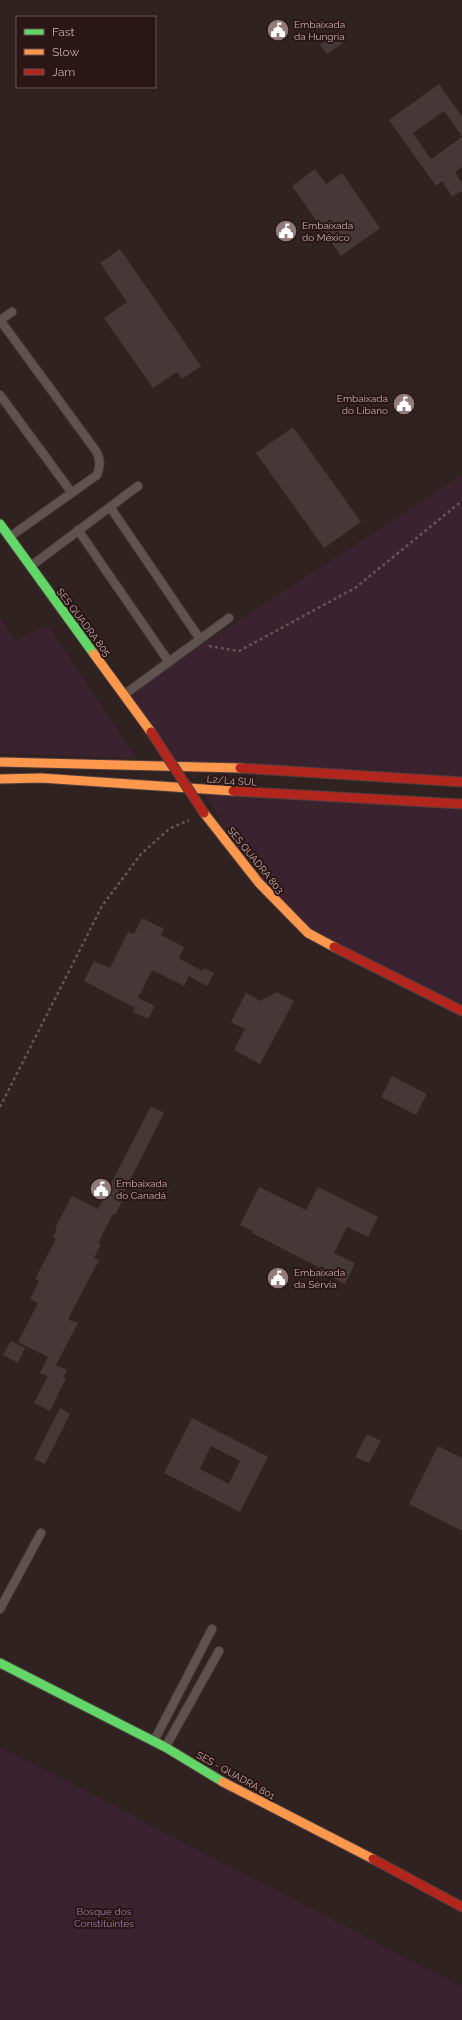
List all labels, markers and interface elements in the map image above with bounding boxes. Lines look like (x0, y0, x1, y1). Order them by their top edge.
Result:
legend (16, 16, 156, 88)
public building icon: Embaixada da Hungria (265, 17, 291, 43)
place label: Embaixada da Hungria (294, 19, 345, 42)
text: Fast (52, 25, 75, 39)
text: Slow (52, 45, 79, 59)
text: Jam (52, 65, 75, 79)
public building icon: Embaixada do México (273, 218, 299, 244)
place label: Embaixada do México (302, 220, 353, 243)
public building icon: Embaixada do Líbano (391, 391, 417, 417)
place label: Embaixada do Líbano (337, 393, 388, 416)
street label: SES QUADRA 805 (54, 586, 113, 659)
street label: L2/L4 SUL (206, 773, 258, 788)
street label: SES QUADRA 803 (225, 825, 286, 896)
public building icon: Embaixada do Canadá (88, 1176, 114, 1202)
place label: Embaixada do Canadá (116, 1178, 167, 1201)
public building icon: Embaixada da Sérvia (265, 1265, 291, 1291)
place label: Embaixada da Sérvia (294, 1267, 345, 1290)
street label: SES - QUADRA 801 (195, 1749, 278, 1802)
park label: Bosque dos Constituintes (74, 1906, 134, 1929)

